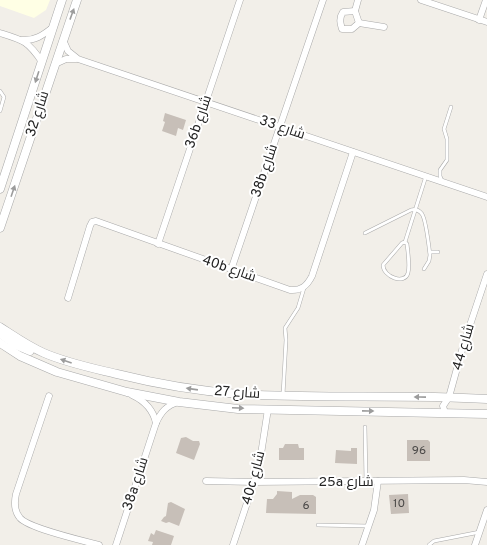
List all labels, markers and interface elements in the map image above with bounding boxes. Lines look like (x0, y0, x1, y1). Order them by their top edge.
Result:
one-way arrow (69, 8, 75, 20)
one-way arrow (33, 71, 39, 83)
street label: شارع 32 (23, 89, 53, 139)
street label: 36b شارع (182, 93, 216, 151)
street label: شارع 33 (257, 112, 307, 144)
street label: 38b شارع (248, 142, 282, 200)
one-way arrow (10, 184, 16, 196)
street label: 40b شارع (200, 252, 258, 286)
street label: شارع 44 (449, 322, 479, 372)
one-way arrow (59, 357, 71, 363)
street label: شارع 27 (213, 383, 261, 403)
one-way arrow (186, 386, 198, 392)
one-way arrow (413, 394, 426, 400)
one-way arrow (232, 405, 244, 412)
one-way arrow (362, 408, 375, 414)
house number: 96 (412, 443, 426, 459)
street label: 40c شارع (239, 449, 269, 507)
street label: 38a شارع (119, 455, 153, 513)
street label: 25a شارع (318, 474, 374, 491)
house number: 10 (393, 496, 405, 512)
house number: 6 (302, 498, 310, 514)

